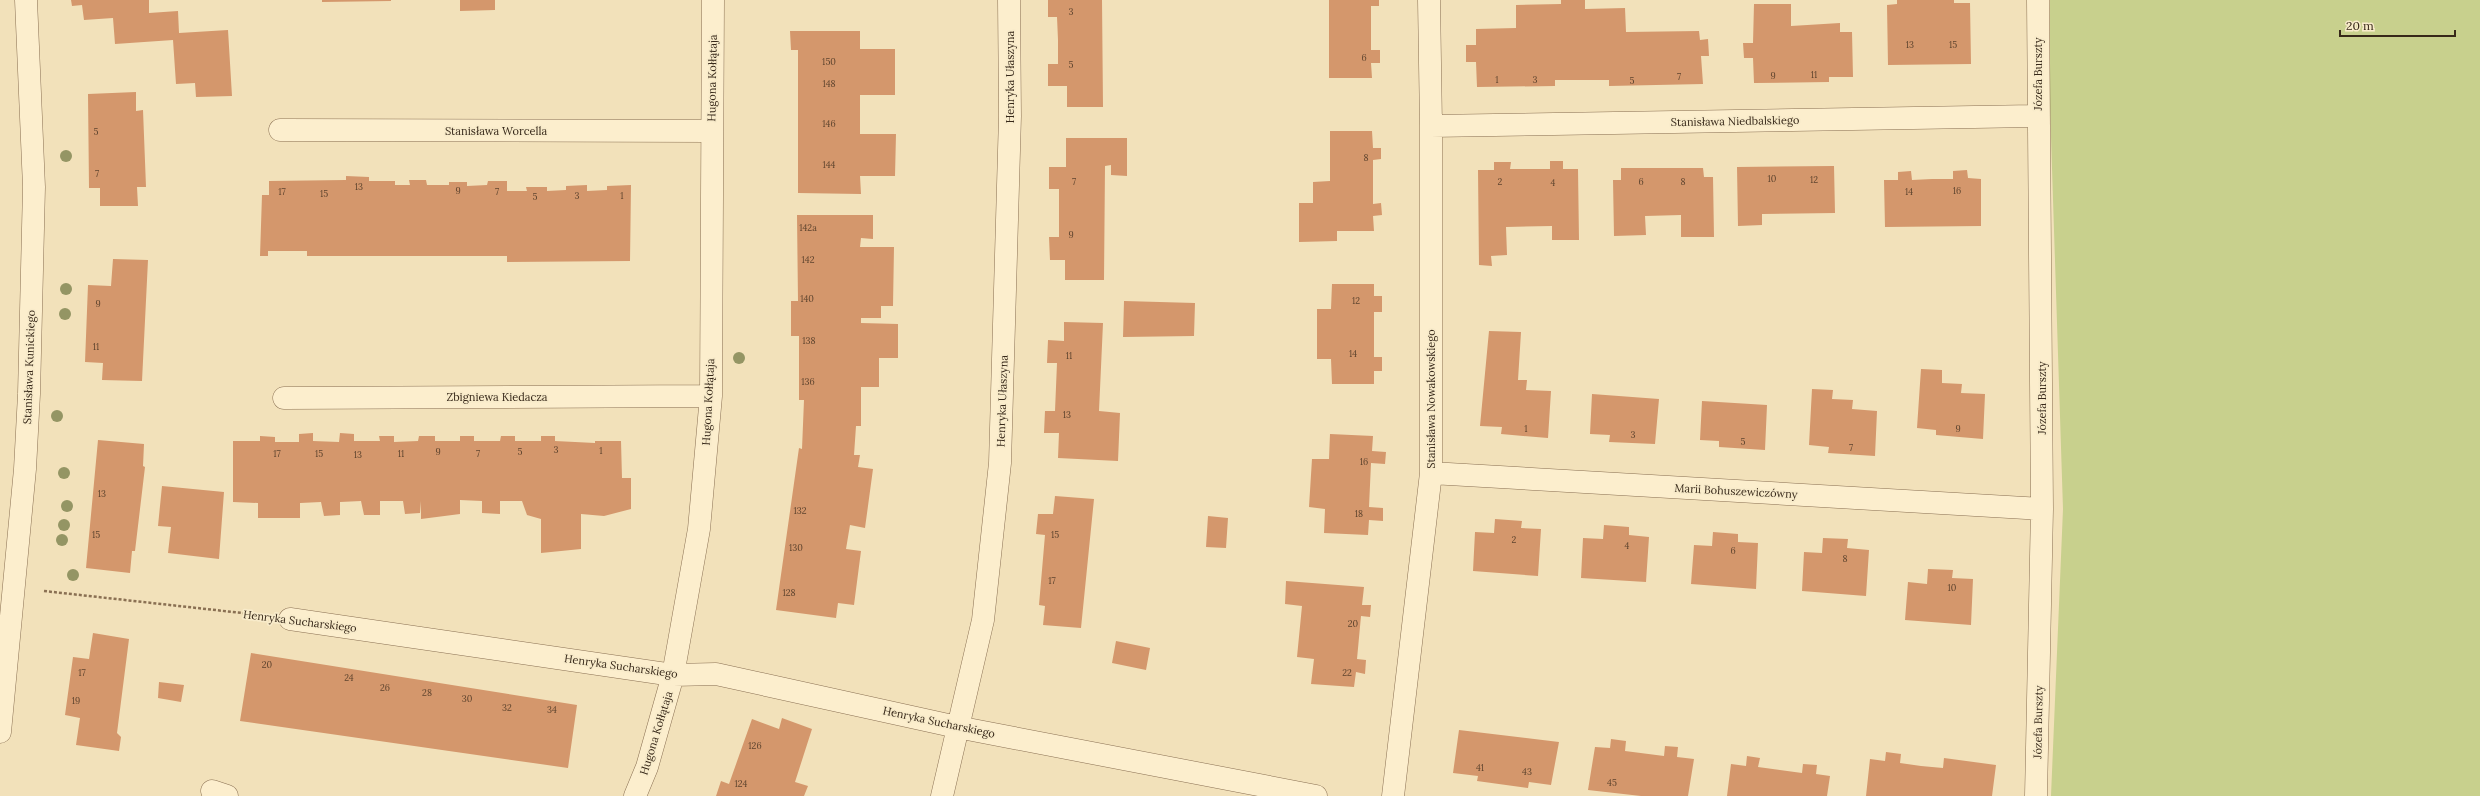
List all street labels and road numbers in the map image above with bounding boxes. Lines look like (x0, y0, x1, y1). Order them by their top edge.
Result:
street label: Henryka Ułaszyna (1003, 31, 1017, 123)
street label: Hugona Kołłątaja (704, 34, 720, 122)
street label: Józefa Burszty (2031, 37, 2045, 112)
street label: Stanisława Niedbalskiego (1671, 113, 1799, 129)
street label: Stanisława Worcella (445, 124, 547, 138)
street label: Stanisława Kunickiego (20, 310, 38, 424)
street label: Stanisława Nowakowskiego (1424, 329, 1438, 469)
street label: Henryka Ułaszyna (993, 354, 1011, 447)
street label: Hugona Kołłątaja (699, 358, 717, 446)
street label: Józefa Burszty (2035, 361, 2049, 436)
street label: Zbigniewa Kiedacza (446, 390, 548, 404)
street label: Marii Bohuszewiczówny (1674, 481, 1798, 501)
street label: Henryka Sucharskiego (242, 607, 358, 635)
street label: Henryka Sucharskiego (563, 651, 679, 681)
street label: Józefa Burszty (2030, 685, 2046, 760)
street label: Hugona Kołłątaja (637, 689, 676, 777)
street label: Henryka Sucharskiego (882, 703, 996, 741)

